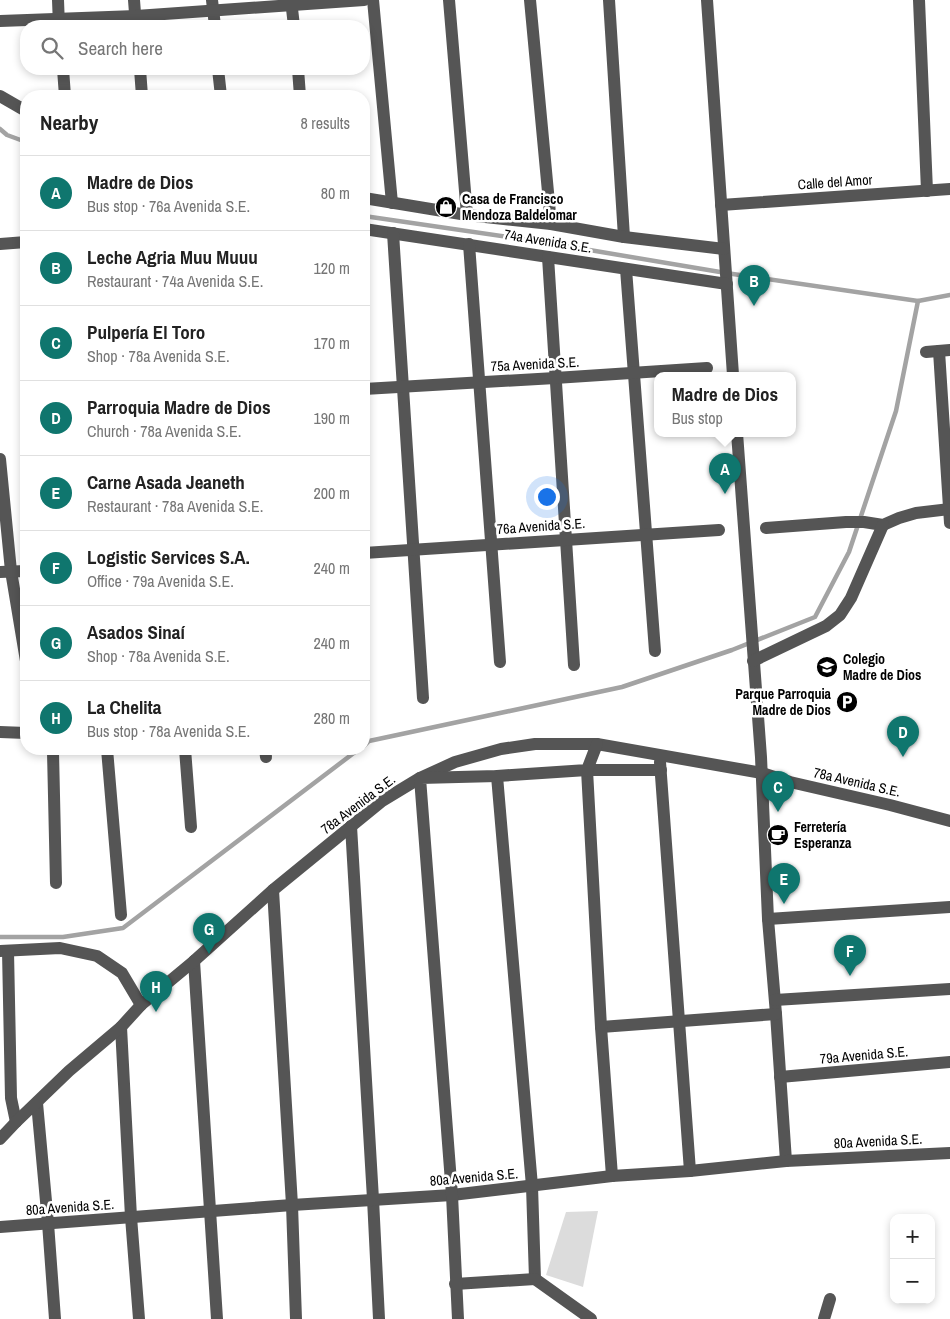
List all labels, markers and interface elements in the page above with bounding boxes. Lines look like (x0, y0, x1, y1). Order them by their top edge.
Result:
search box (20, 20, 370, 75)
icon: search (38, 34, 66, 62)
text: Search here (78, 35, 163, 61)
text: Nearby (40, 108, 98, 137)
text: 8 results (300, 112, 350, 134)
text: Madre de Dios (87, 169, 194, 195)
street label: Calle del Amor (797, 170, 873, 194)
text: A (51, 182, 61, 204)
text: 80 m (321, 182, 350, 204)
place label: Casa de Francisco Mendoza Baldelomar (462, 190, 577, 224)
text: Bus stop · 76a Avenida S.E. (87, 195, 250, 217)
shop icon: Casa de Francisco Mendoza Baldelomar (434, 195, 458, 219)
street label: 74a Avenida S.E. (503, 225, 593, 257)
text: Leche Agria Muu Muuu (87, 244, 258, 270)
text: B (51, 257, 61, 279)
text: 120 m (314, 257, 350, 279)
pin: B (738, 265, 770, 306)
text: Restaurant · 74a Avenida S.E. (87, 270, 263, 292)
text: Pulpería El Toro (87, 319, 205, 345)
text: C (51, 332, 61, 354)
text: 170 m (314, 332, 350, 354)
text: Shop · 78a Avenida S.E. (87, 345, 230, 367)
street label: 75a Avenida S.E. (490, 353, 580, 375)
popup (654, 372, 796, 437)
text: Madre de Dios (672, 381, 778, 407)
text: Parroquia Madre de Dios (87, 394, 271, 420)
text: D (51, 407, 61, 429)
text: 190 m (314, 407, 350, 429)
text: Bus stop (672, 407, 723, 429)
text: Church · 78a Avenida S.E. (87, 420, 241, 442)
pin: A (709, 453, 741, 494)
text: Carne Asada Jeaneth (87, 469, 245, 495)
text: E (52, 482, 60, 504)
text: 200 m (314, 482, 350, 504)
your location (534, 484, 560, 510)
text: Restaurant · 78a Avenida S.E. (87, 495, 263, 517)
street label: 76a Avenida S.E. (496, 514, 586, 538)
text: Logistic Services S.A. (87, 544, 250, 570)
text: F (52, 557, 60, 579)
text: 240 m (314, 557, 350, 579)
text: Office · 79a Avenida S.E. (87, 570, 234, 592)
text: Asados Sinaí (87, 619, 185, 645)
text: G (51, 632, 61, 654)
text: 240 m (314, 632, 350, 654)
text: Shop · 78a Avenida S.E. (87, 645, 230, 667)
place label: Colegio Madre de Dios (843, 650, 921, 684)
school or university icon: Colegio Madre de Dios (815, 655, 839, 679)
place label: Parque Parroquia Madre de Dios (735, 685, 832, 719)
parking icon: Parque Parroquia Madre de Dios (835, 690, 859, 714)
text: La Chelita (87, 694, 161, 720)
text: H (51, 707, 61, 729)
text: 280 m (314, 707, 350, 729)
pin: D (887, 716, 919, 757)
text: Bus stop · 78a Avenida S.E. (87, 720, 250, 742)
street label: 78a Avenida S.E. (812, 763, 902, 801)
street label: 78a Avenida S.E. (317, 770, 399, 838)
pin: C (762, 771, 794, 812)
place label: Ferretería Esperanza (794, 818, 852, 852)
cafe icon: Ferretería Esperanza (766, 823, 790, 847)
pin: E (768, 863, 800, 904)
pin: G (193, 913, 225, 954)
pin: F (834, 935, 866, 976)
pin: H (140, 971, 172, 1012)
street label: 79a Avenida S.E. (819, 1042, 909, 1068)
street label: 80a Avenida S.E. (833, 1130, 923, 1152)
street label: 80a Avenida S.E. (429, 1164, 519, 1190)
street label: 80a Avenida S.E. (25, 1195, 115, 1219)
map controls (890, 1214, 935, 1304)
button: + (890, 1214, 935, 1259)
button: − (890, 1259, 935, 1304)

